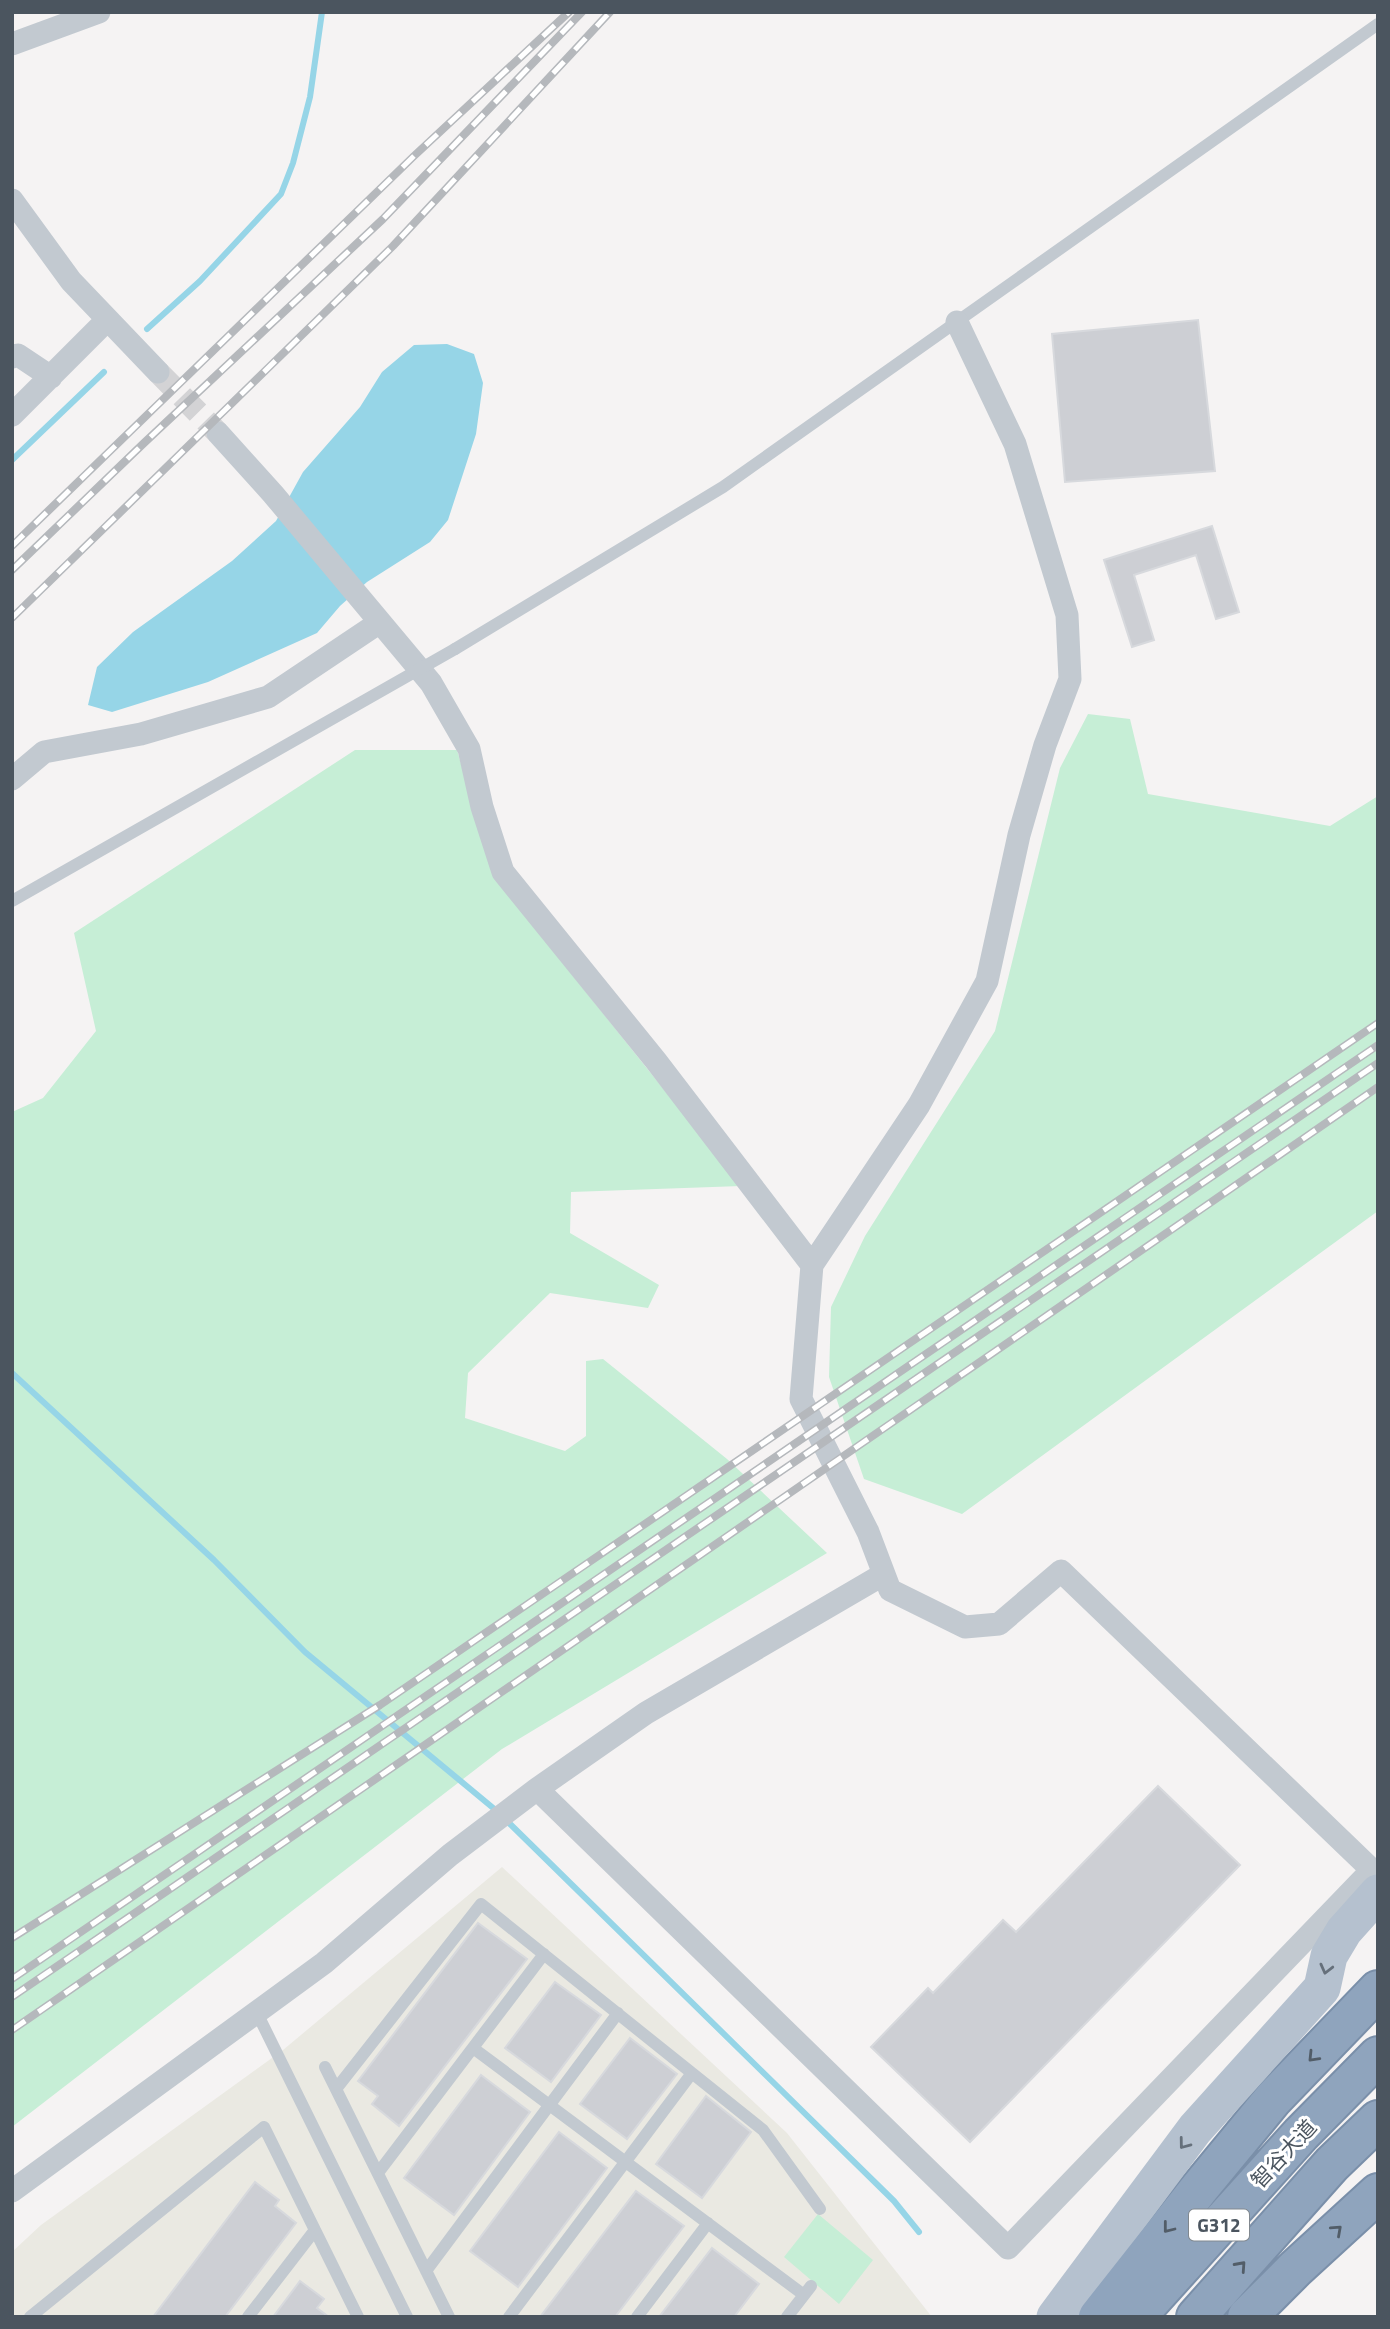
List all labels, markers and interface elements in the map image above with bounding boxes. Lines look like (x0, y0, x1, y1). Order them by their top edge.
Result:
one-way arrow (1320, 1963, 1335, 1975)
one-way arrow (1309, 2049, 1322, 2062)
street label: 智谷大道 (1243, 2112, 1324, 2195)
one-way arrow (1180, 2136, 1193, 2148)
road number: G312 (1189, 2210, 1249, 2240)
one-way arrow (1163, 2220, 1176, 2232)
one-way arrow (1329, 2226, 1342, 2239)
one-way arrow (1233, 2261, 1245, 2274)

